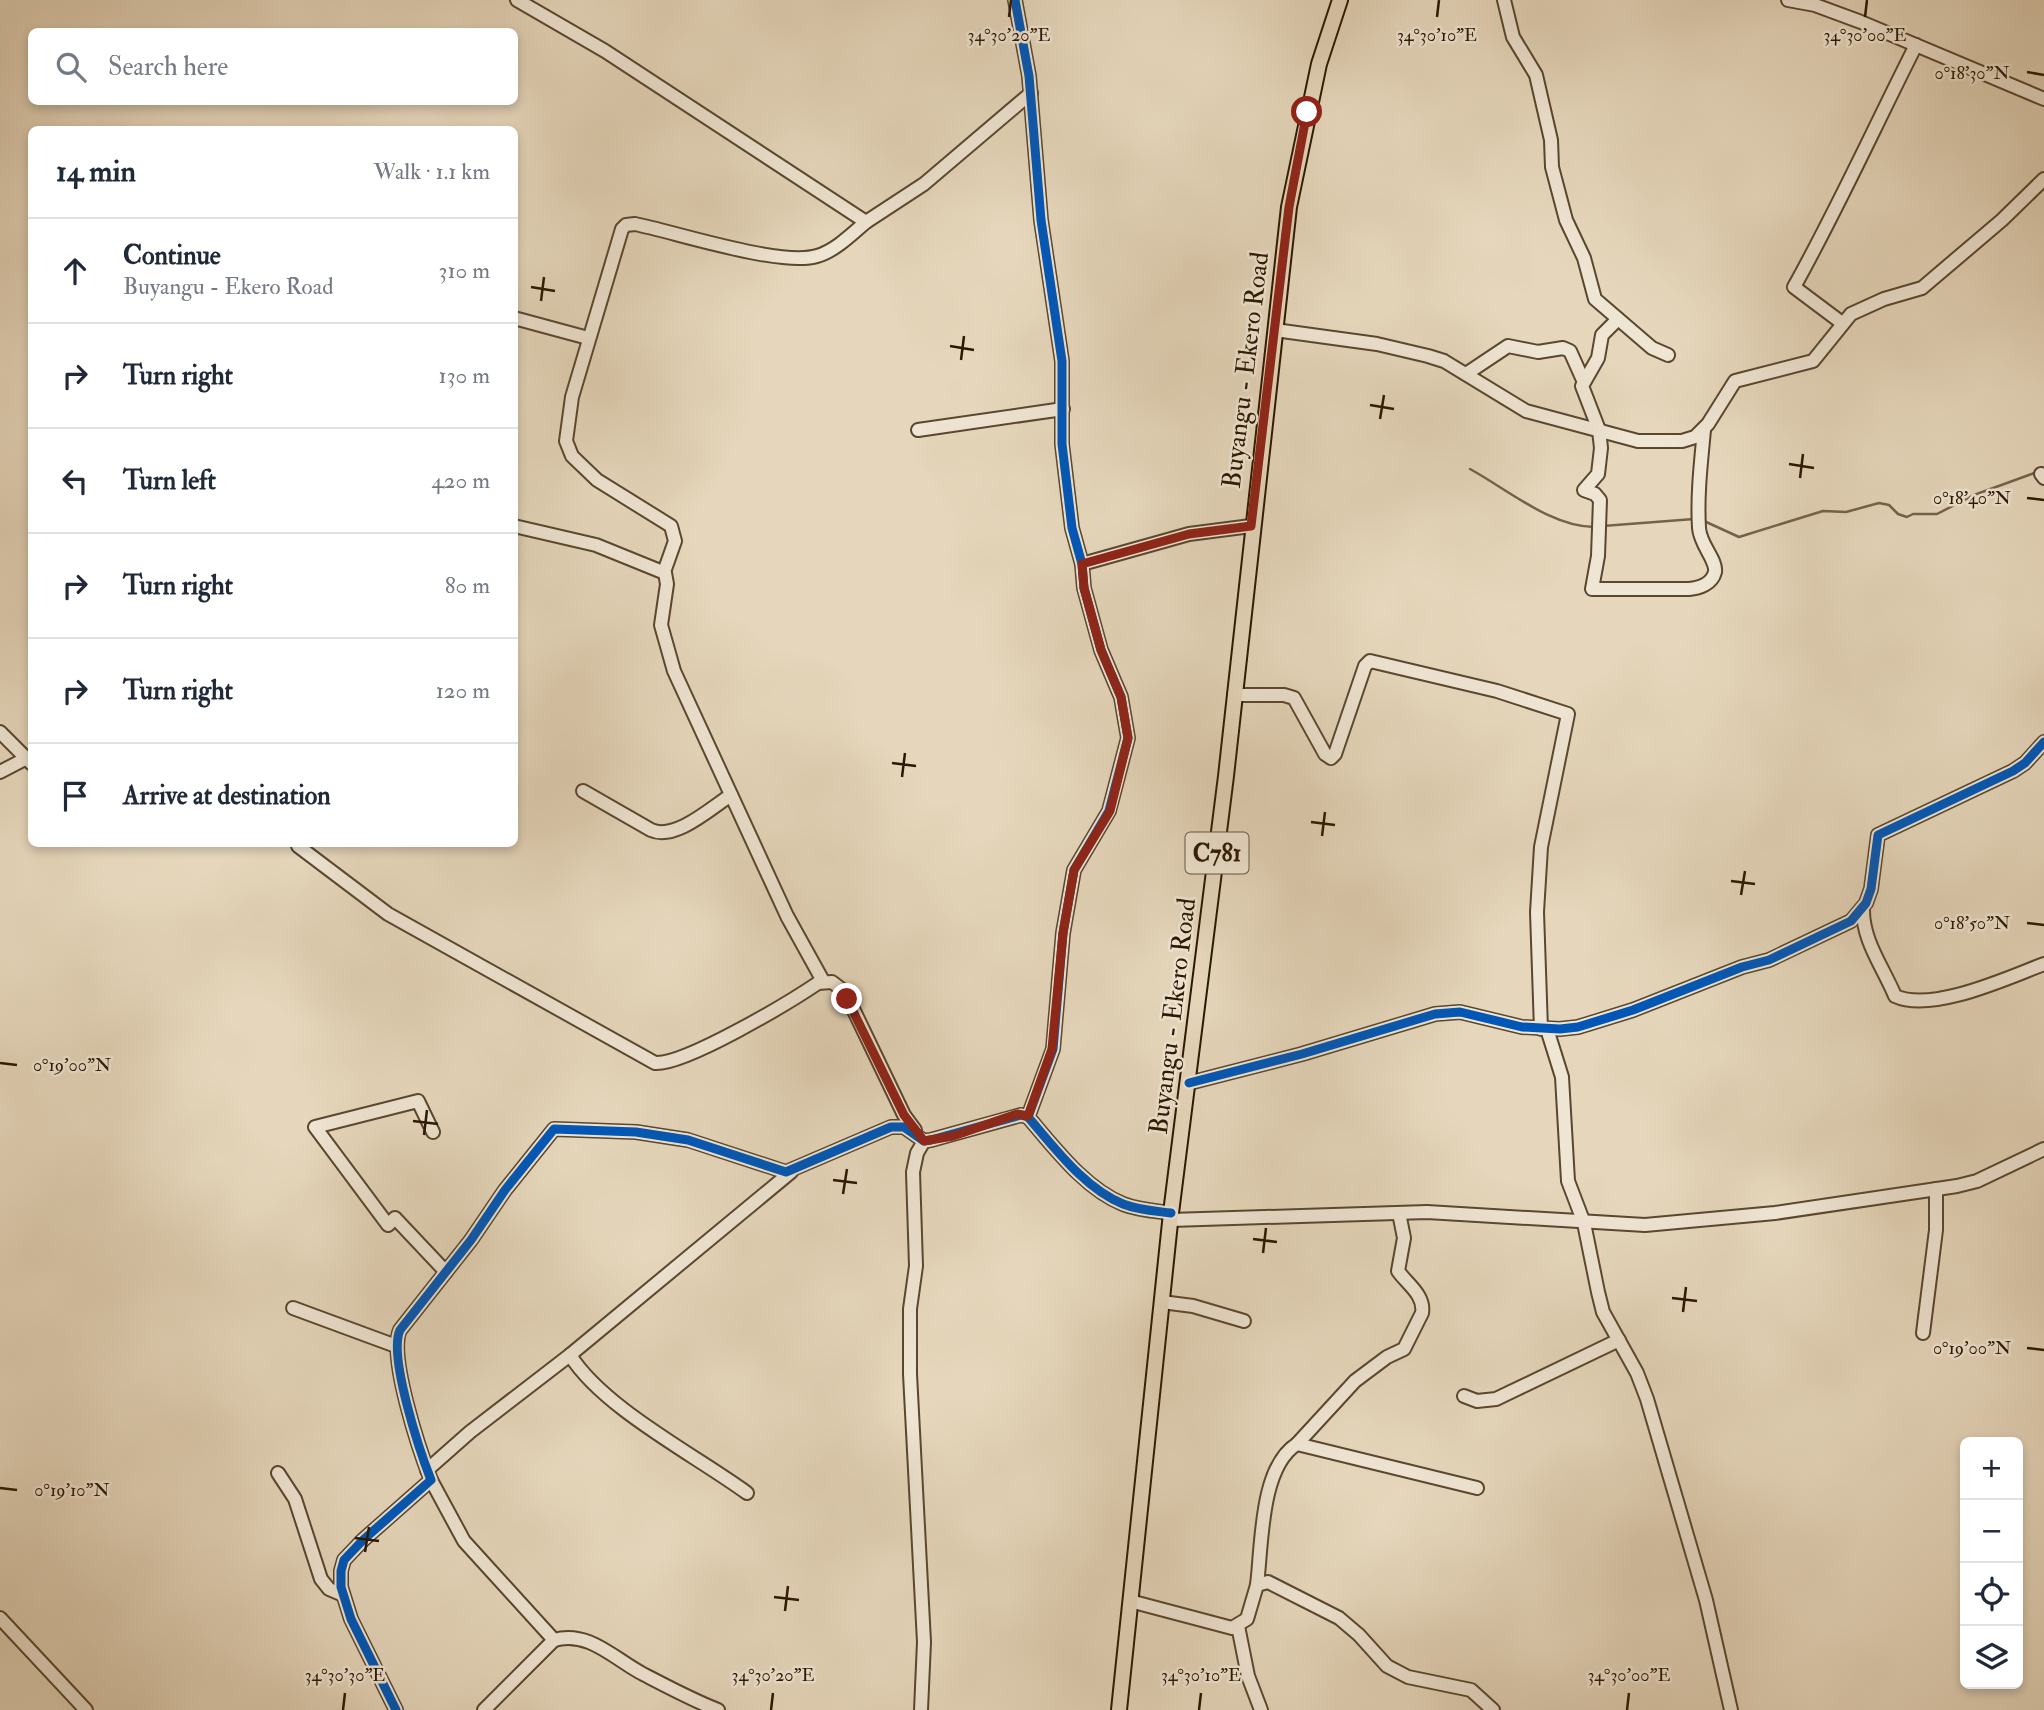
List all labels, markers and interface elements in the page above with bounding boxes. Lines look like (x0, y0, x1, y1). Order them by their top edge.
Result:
text: 34°30'20"E (968, 24, 1050, 47)
text: 34°30'10"E (1397, 24, 1477, 47)
text: 34°30'00"E (1824, 24, 1907, 47)
search box (28, 28, 518, 105)
icon: search (52, 48, 90, 86)
text: Search here (108, 51, 228, 83)
text: 0°18'30"N (1934, 62, 2010, 85)
route start (1291, 96, 1322, 127)
text: 14 min (56, 153, 136, 190)
text: Walk · 1.1 km (374, 157, 490, 186)
text: Continue (123, 240, 221, 272)
street label: Buyangu - Ekero Road (1216, 250, 1276, 490)
icon: ahead (56, 252, 94, 290)
text: 310 m (439, 256, 490, 285)
text: Buyangu - Ekero Road (123, 272, 333, 301)
icon: right (56, 357, 94, 395)
text: Turn right (123, 360, 233, 392)
text: 130 m (438, 361, 490, 390)
icon: left (56, 462, 94, 500)
text: Turn left (123, 465, 216, 497)
text: 420 m (431, 466, 490, 495)
text: 0°18'40"N (1933, 487, 2011, 510)
icon: right (56, 567, 94, 605)
text: Turn right (123, 570, 233, 602)
text: 80 m (445, 571, 490, 600)
icon: right (56, 672, 94, 710)
text: Turn right (123, 675, 233, 707)
text: 120 m (436, 676, 490, 705)
icon: arrive (56, 777, 94, 815)
text: Arrive at destination (123, 780, 331, 812)
road number: C781 (1186, 832, 1248, 874)
street label: Buyangu - Ekero Road (1143, 896, 1203, 1136)
text: 0°18'50"N (1934, 912, 2010, 935)
route end (831, 983, 862, 1014)
text: 0°19'00"N (33, 1054, 111, 1077)
text: 0°19'00"N (1933, 1337, 2011, 1360)
map controls (1960, 1437, 2023, 1689)
button: + (1960, 1437, 2023, 1500)
text: 0°19'10"N (34, 1479, 110, 1502)
button: − (1960, 1500, 2023, 1563)
button: locate (1960, 1563, 2023, 1626)
button: layers (1960, 1626, 2023, 1689)
text: 34°30'30"E (305, 1664, 385, 1687)
text: 34°30'20"E (732, 1664, 814, 1687)
text: 34°30'10"E (1161, 1664, 1241, 1687)
text: 34°30'00"E (1588, 1664, 1671, 1687)

